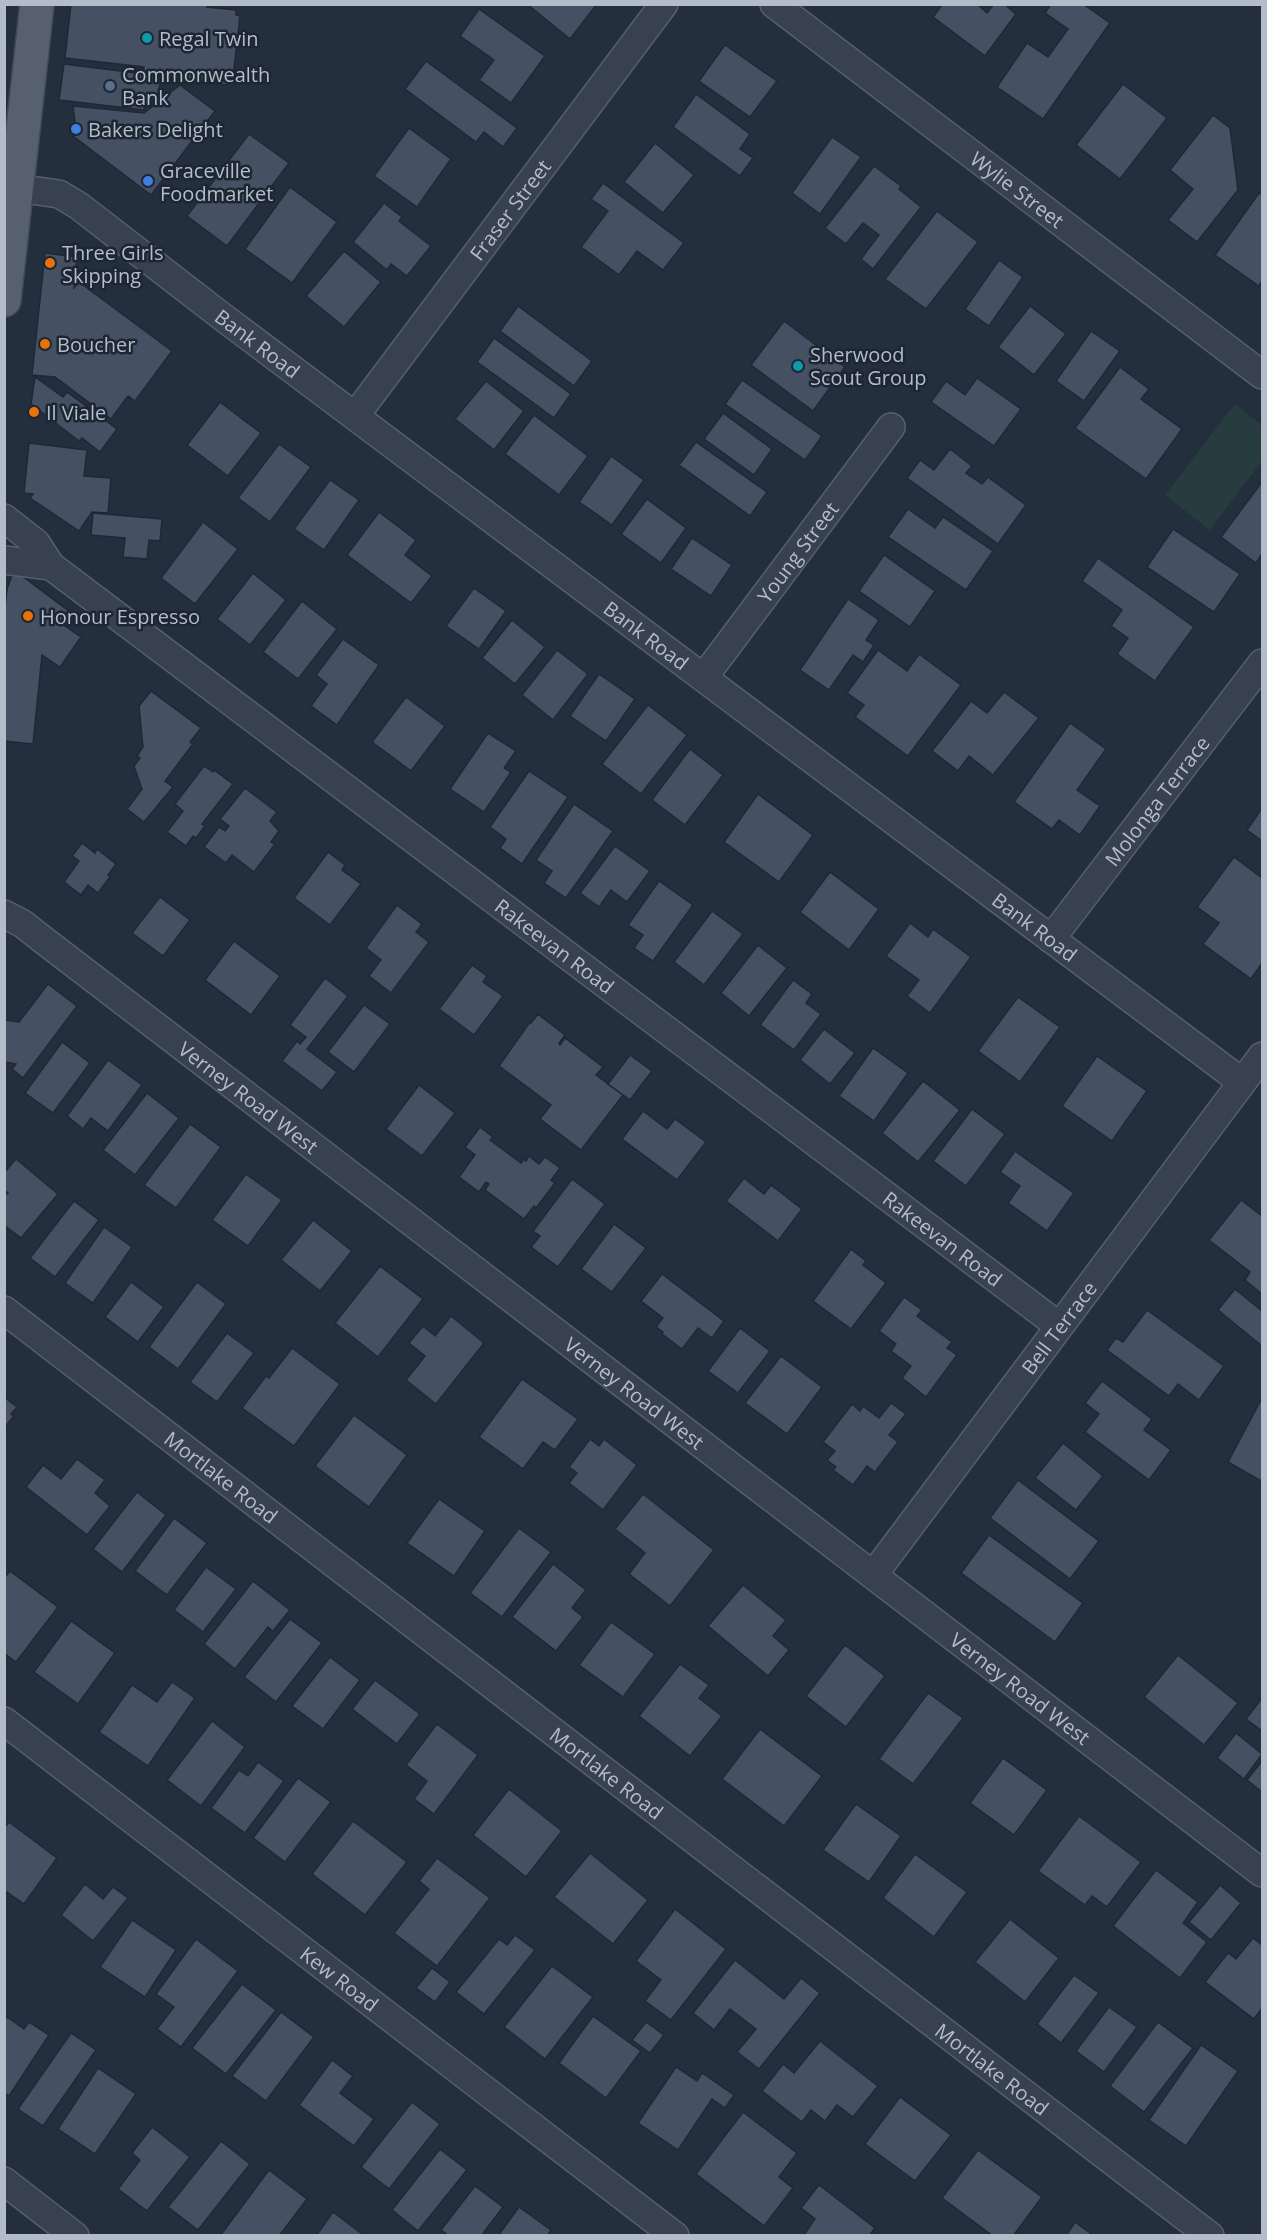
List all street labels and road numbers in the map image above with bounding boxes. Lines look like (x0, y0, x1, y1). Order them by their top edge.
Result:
street label: Wylie Street (965, 145, 1070, 234)
street label: Fraser Street (463, 154, 557, 266)
street label: Bank Road (210, 302, 306, 384)
street label: Young Street (751, 496, 844, 608)
street label: Bank Road (598, 594, 694, 676)
street label: Molonga Terrace (1098, 730, 1215, 871)
street label: Bank Road (987, 886, 1083, 967)
street label: Rakeevan Road (490, 892, 620, 1000)
street label: Verney Road West (173, 1035, 324, 1159)
street label: Rakeevan Road (878, 1185, 1008, 1292)
street label: Bell Terrace (1015, 1275, 1102, 1380)
street label: Verney Road West (559, 1330, 710, 1455)
street label: Mortlake Road (159, 1425, 284, 1529)
street label: Verney Road West (945, 1626, 1096, 1750)
street label: Mortlake Road (545, 1721, 669, 1825)
street label: Kew Road (295, 1940, 384, 2017)
street label: Mortlake Road (930, 2017, 1055, 2121)

